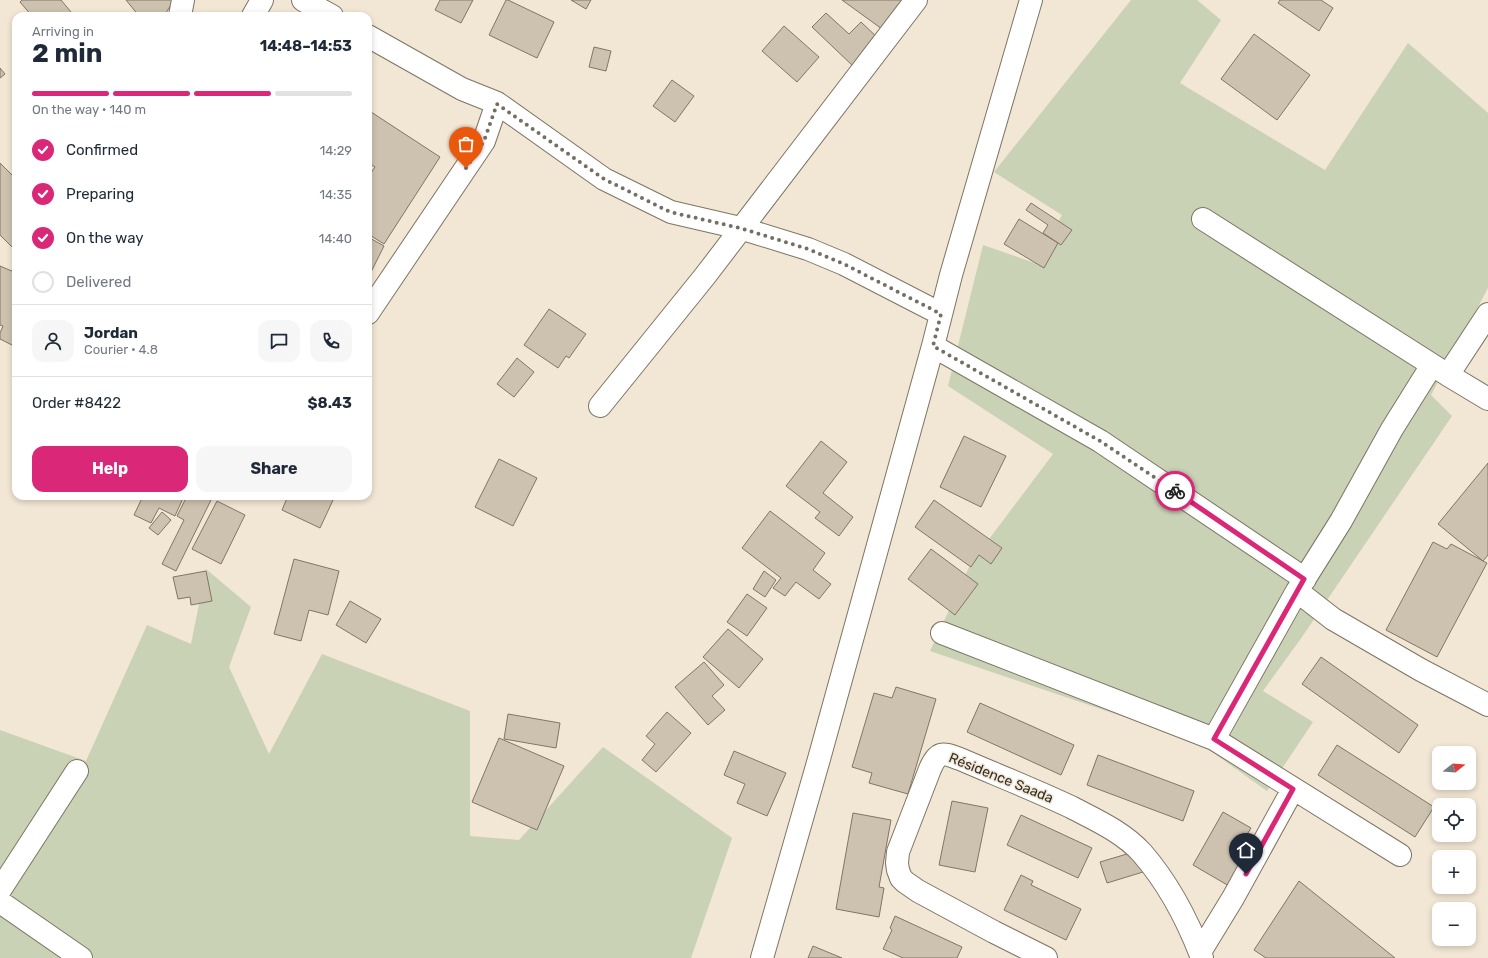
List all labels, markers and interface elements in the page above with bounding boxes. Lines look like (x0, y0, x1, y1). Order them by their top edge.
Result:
text: Arriving in (32, 24, 94, 39)
text: 14:48–14:53 (260, 37, 352, 55)
text: 2 min (32, 38, 102, 69)
text: On the way · 140 m (32, 102, 146, 117)
pin (449, 127, 483, 168)
icon: bag (455, 133, 477, 155)
icon: check (32, 139, 54, 161)
text: Confirmed (66, 141, 138, 159)
text: 14:29 (320, 143, 352, 158)
icon: check (32, 183, 54, 205)
text: Preparing (66, 185, 134, 203)
text: 14:35 (319, 187, 352, 202)
icon: check (32, 227, 54, 249)
text: On the way (66, 229, 144, 247)
text: 14:40 (319, 231, 352, 246)
text: Delivered (66, 273, 131, 291)
button: person (32, 320, 74, 362)
button: chat (258, 320, 300, 362)
button: phone (310, 320, 352, 362)
text: Jordan (84, 324, 138, 342)
text: Courier · 4.8 (84, 342, 158, 357)
text: Order #8422 (32, 394, 121, 412)
text: $8.43 (308, 394, 352, 412)
button: Help (32, 446, 188, 492)
button: Share (196, 446, 352, 492)
courier (1155, 471, 1195, 511)
icon: bike (1164, 480, 1186, 502)
north arrow (1432, 746, 1476, 790)
map controls (1432, 746, 1476, 946)
street label: Résidence Saada (946, 749, 1056, 807)
button: locate (1432, 798, 1476, 842)
pin (1229, 833, 1263, 874)
icon: home (1235, 839, 1257, 861)
button: + (1432, 850, 1476, 894)
button: − (1432, 902, 1476, 946)

